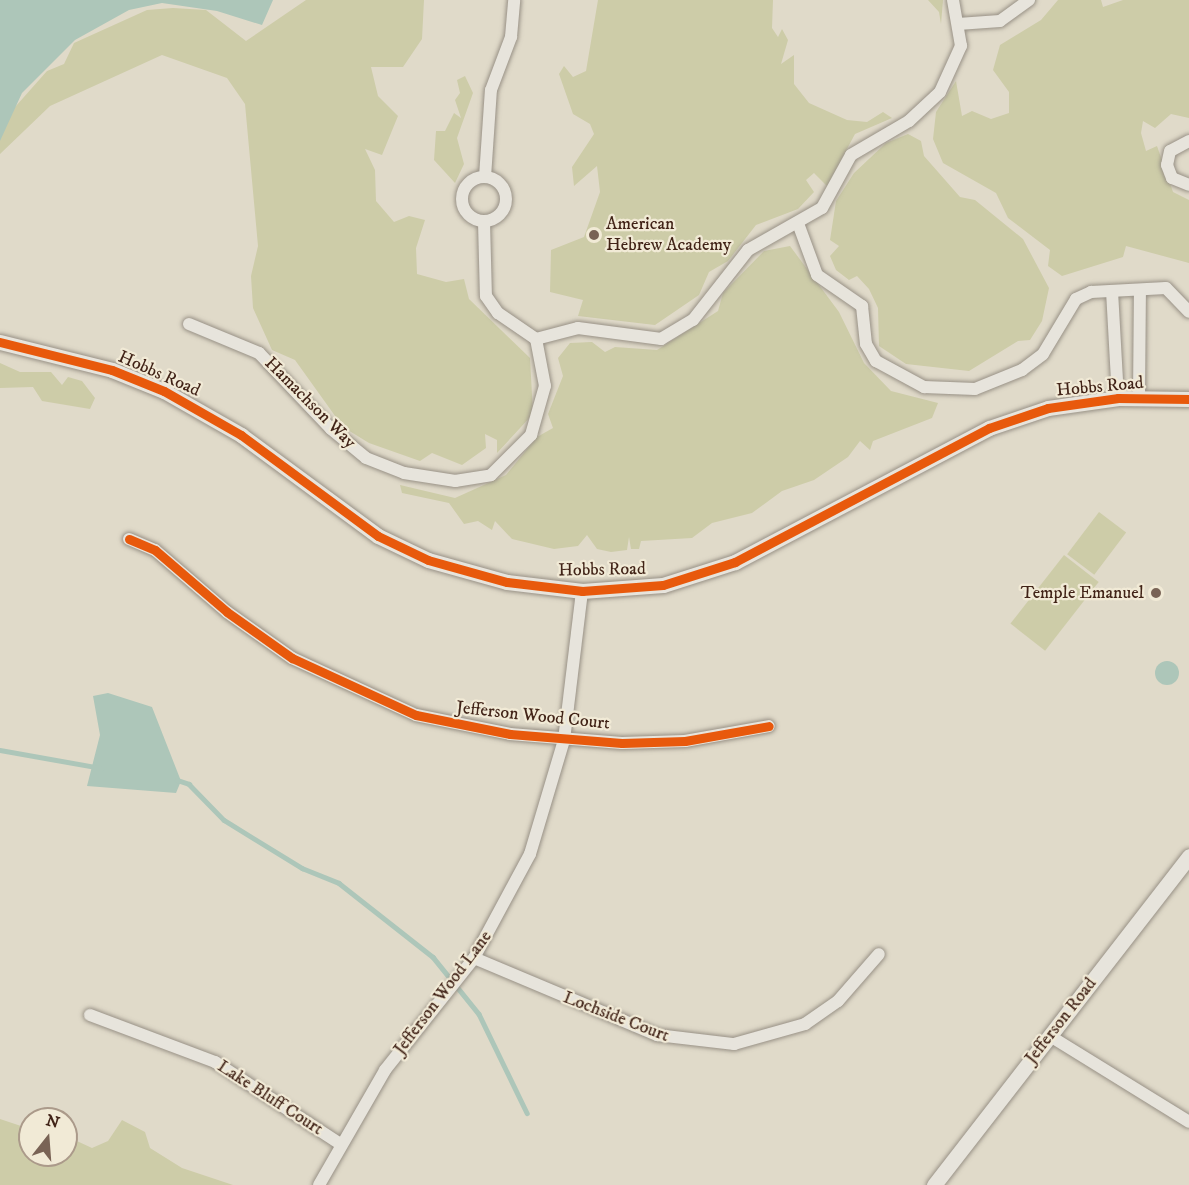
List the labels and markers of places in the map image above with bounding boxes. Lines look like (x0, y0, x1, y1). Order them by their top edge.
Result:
place label: American Hebrew Academy (606, 214, 731, 256)
marker: American Hebrew Academy (587, 228, 601, 242)
place label: Temple Emanuel (1021, 582, 1144, 604)
marker: Temple Emanuel (1149, 586, 1163, 600)

